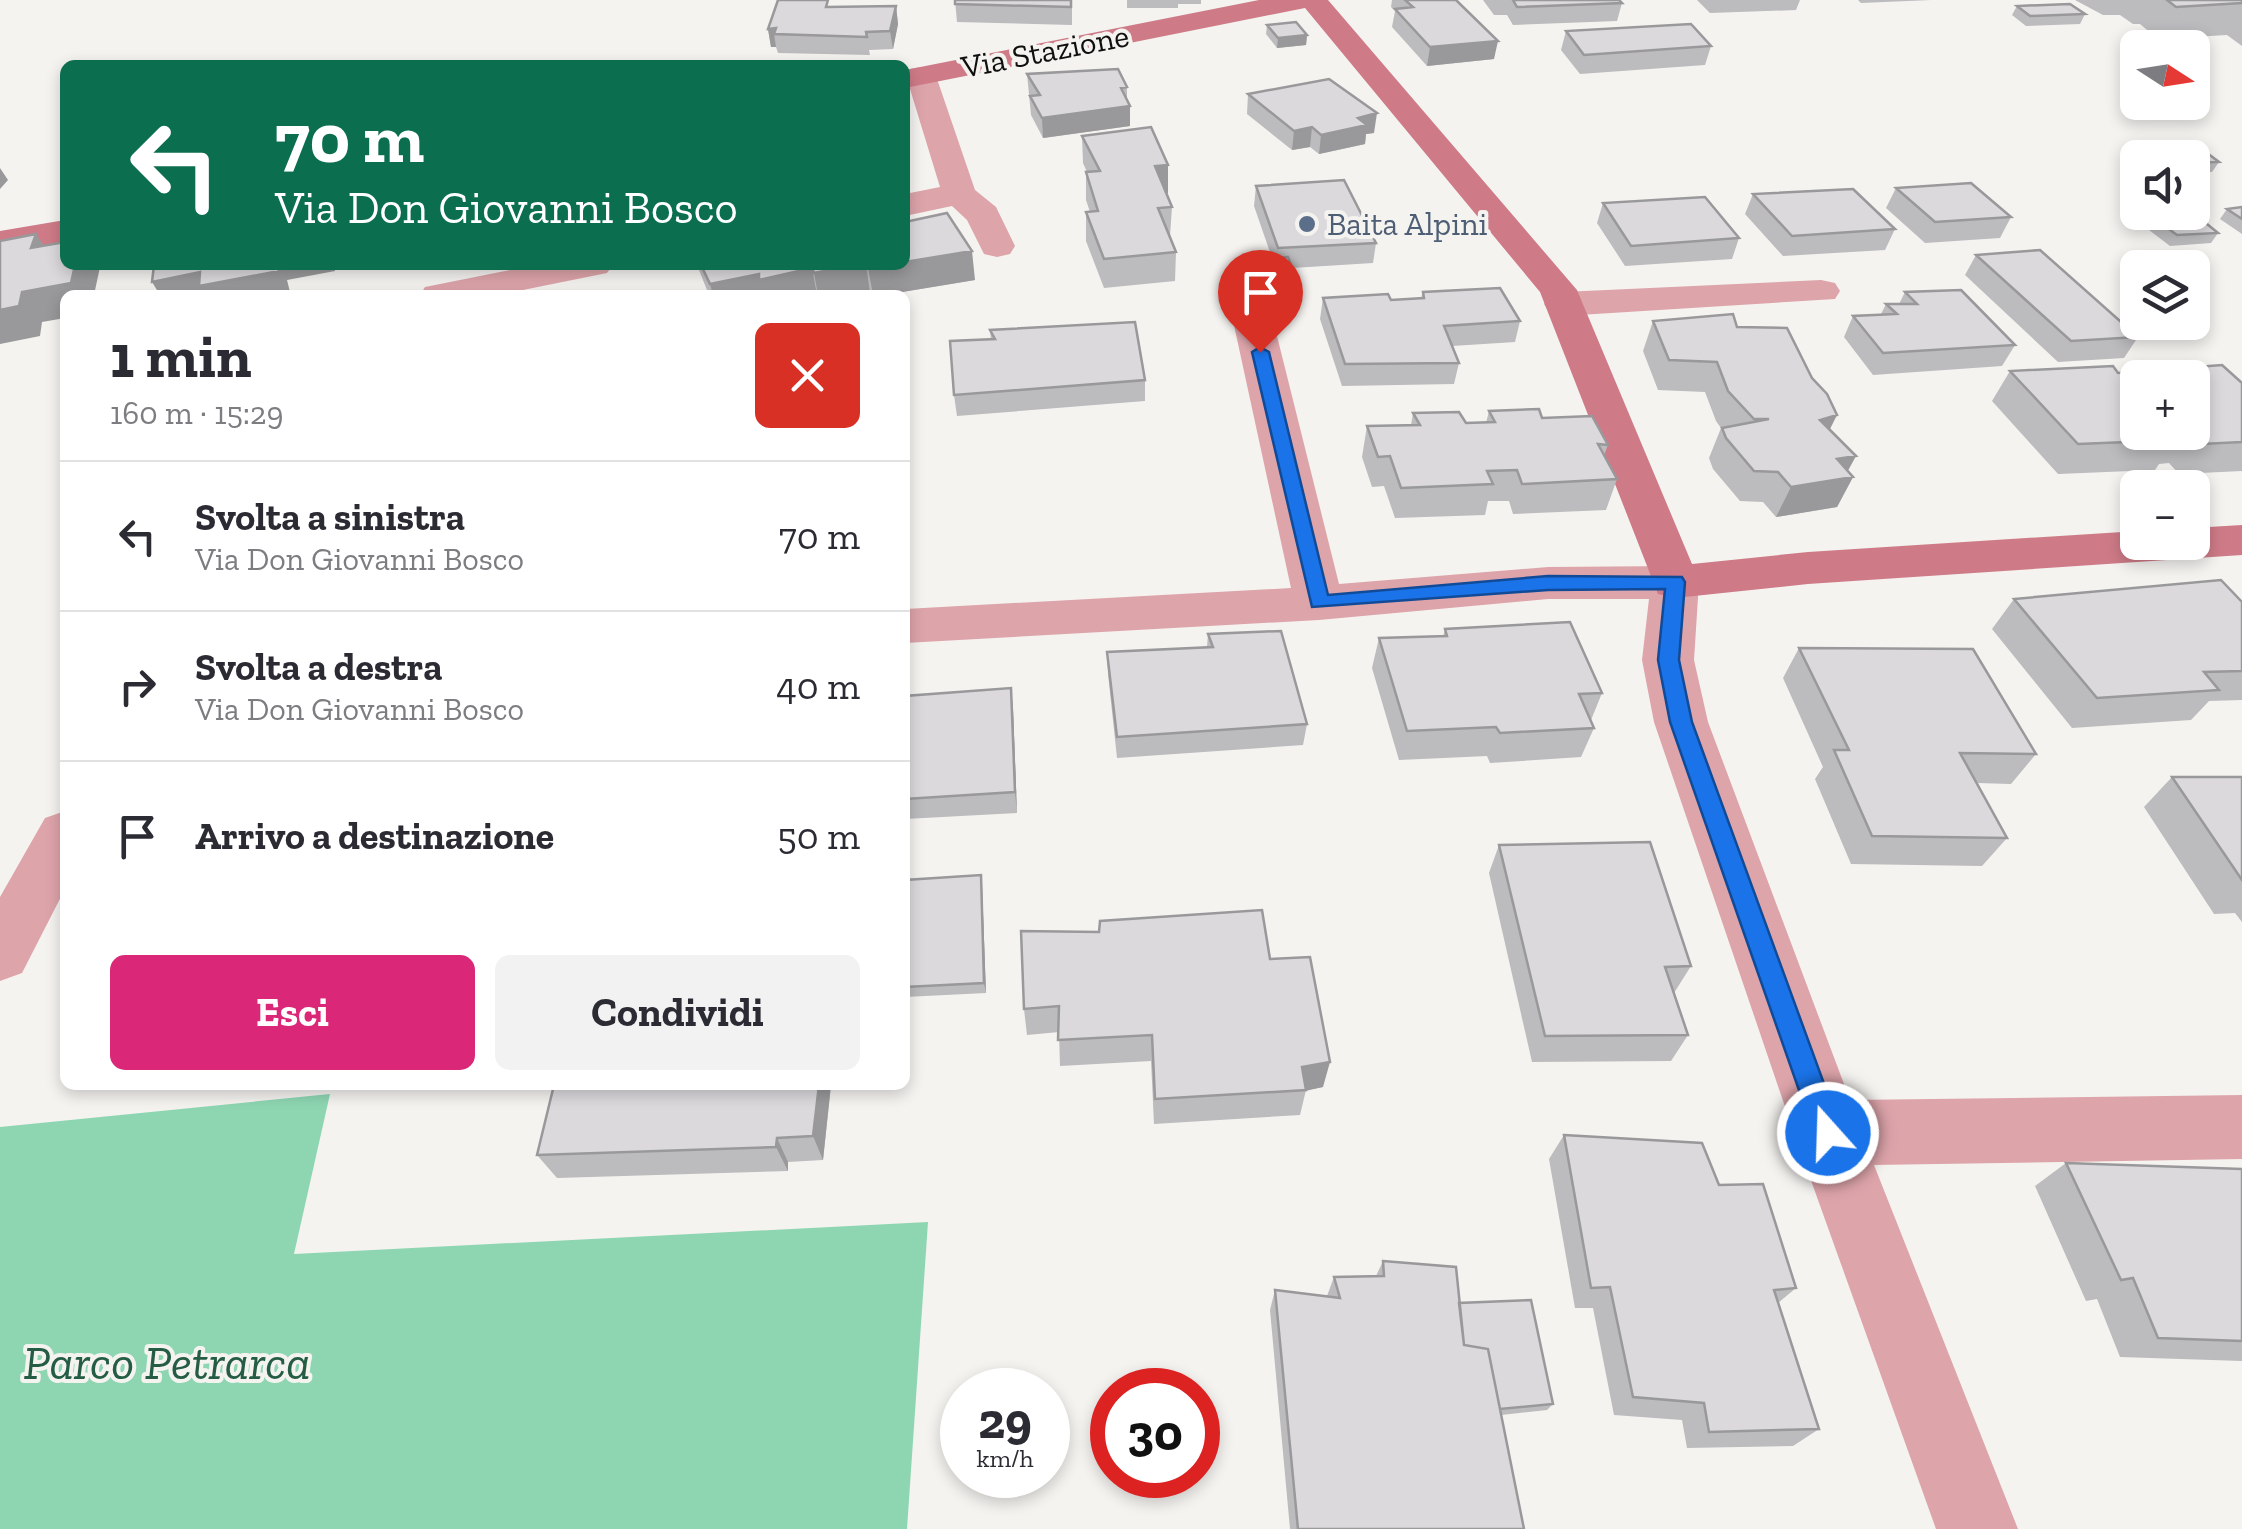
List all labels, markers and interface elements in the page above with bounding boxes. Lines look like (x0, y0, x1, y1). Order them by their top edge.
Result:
street label: Via Stazione (957, 16, 1132, 86)
north arrow (2120, 30, 2210, 120)
map controls (2120, 30, 2210, 560)
text: 70 m (275, 96, 424, 180)
icon: left (110, 100, 240, 230)
button: sound (2120, 140, 2210, 230)
text: Via Don Giovanni Bosco (275, 181, 738, 235)
place label: Baita Alpini (1327, 205, 1488, 243)
marker: Baita Alpini (1296, 213, 1318, 235)
pin (1218, 250, 1303, 353)
button: layers (2120, 250, 2210, 340)
icon: arrive (1233, 265, 1288, 320)
text: 1 min (110, 320, 252, 392)
button: close (755, 323, 860, 428)
button: + (2120, 360, 2210, 450)
text: 160 m · 15:29 (110, 394, 284, 432)
button: − (2120, 470, 2210, 560)
text: Svolta a sinistra (195, 494, 465, 540)
icon: left (110, 509, 165, 564)
text: 70 m (779, 513, 860, 559)
text: Via Don Giovanni Bosco (195, 540, 524, 578)
text: Svolta a destra (195, 644, 442, 690)
icon: right (110, 659, 165, 714)
text: 40 m (776, 663, 860, 709)
text: Via Don Giovanni Bosco (195, 690, 524, 728)
icon: arrive (110, 809, 165, 864)
text: Arrivo a destinazione (195, 813, 554, 859)
text: 50 m (777, 813, 860, 859)
button: Esci (110, 955, 475, 1070)
button: Condividi (495, 955, 860, 1070)
position arrow (1776, 1081, 1880, 1185)
park label: Parco Petrarca (23, 1334, 311, 1391)
speed limit sign: 30 (1090, 1368, 1220, 1498)
text: 29 (978, 1391, 1032, 1451)
text: km/h (976, 1443, 1034, 1473)

